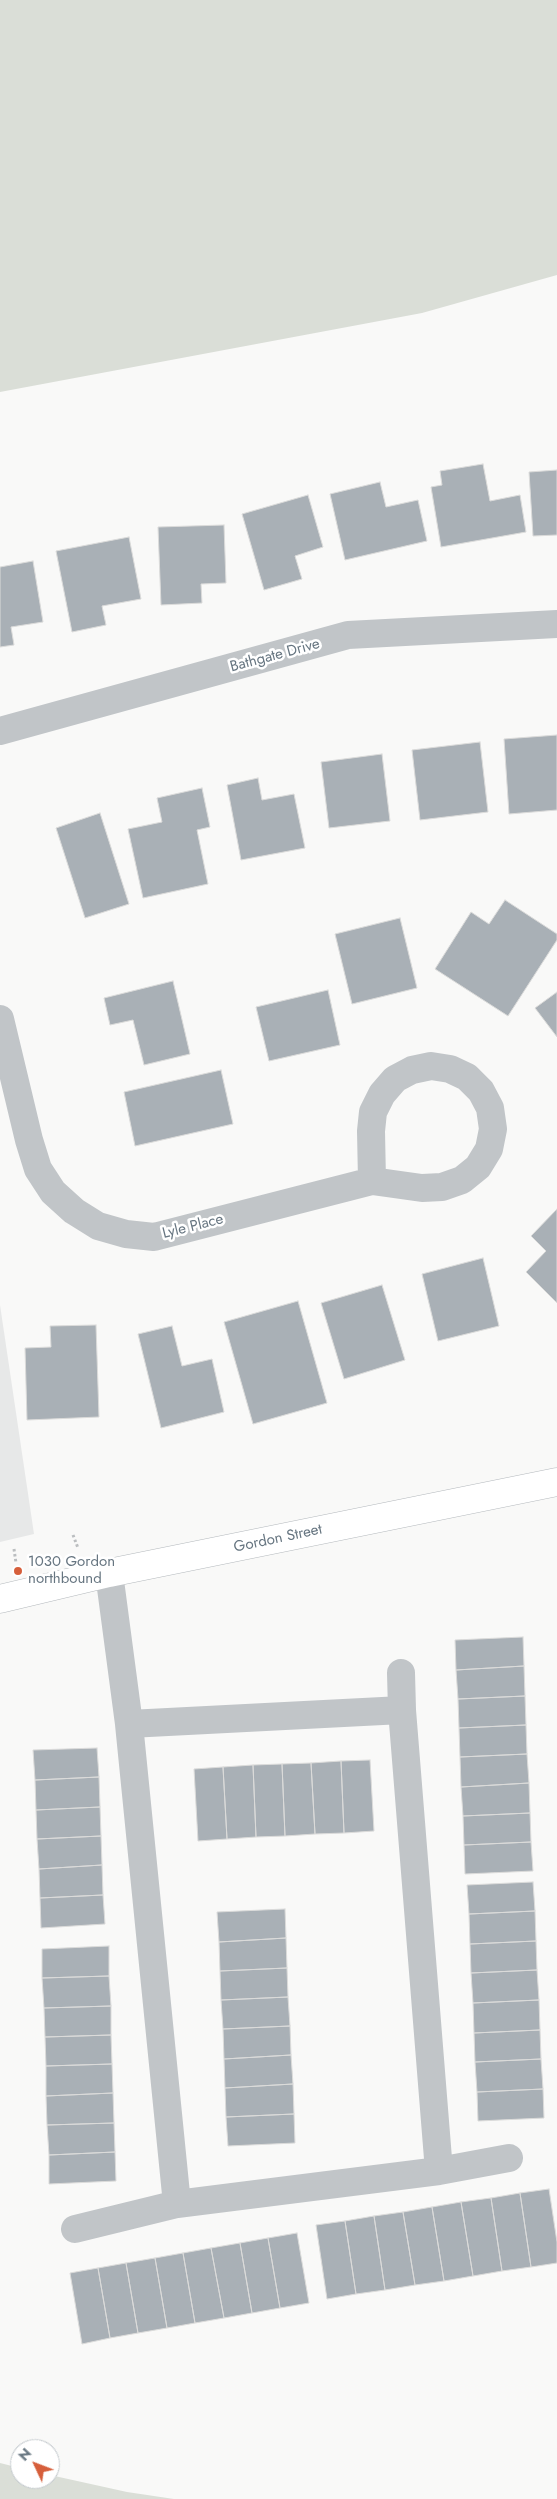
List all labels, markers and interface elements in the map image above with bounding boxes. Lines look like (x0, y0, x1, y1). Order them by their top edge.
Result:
street label: Bathgate Drive (228, 635, 322, 677)
street label: Lyle Place (161, 1211, 225, 1243)
street label: Gordon Street (232, 1521, 324, 1557)
place label: 1030 Gordon northbound (28, 1553, 115, 1588)
marker: 1030 Gordon northbound (12, 1565, 24, 1577)
north arrow (10, 2439, 60, 2489)
text: N (14, 2444, 36, 2465)

